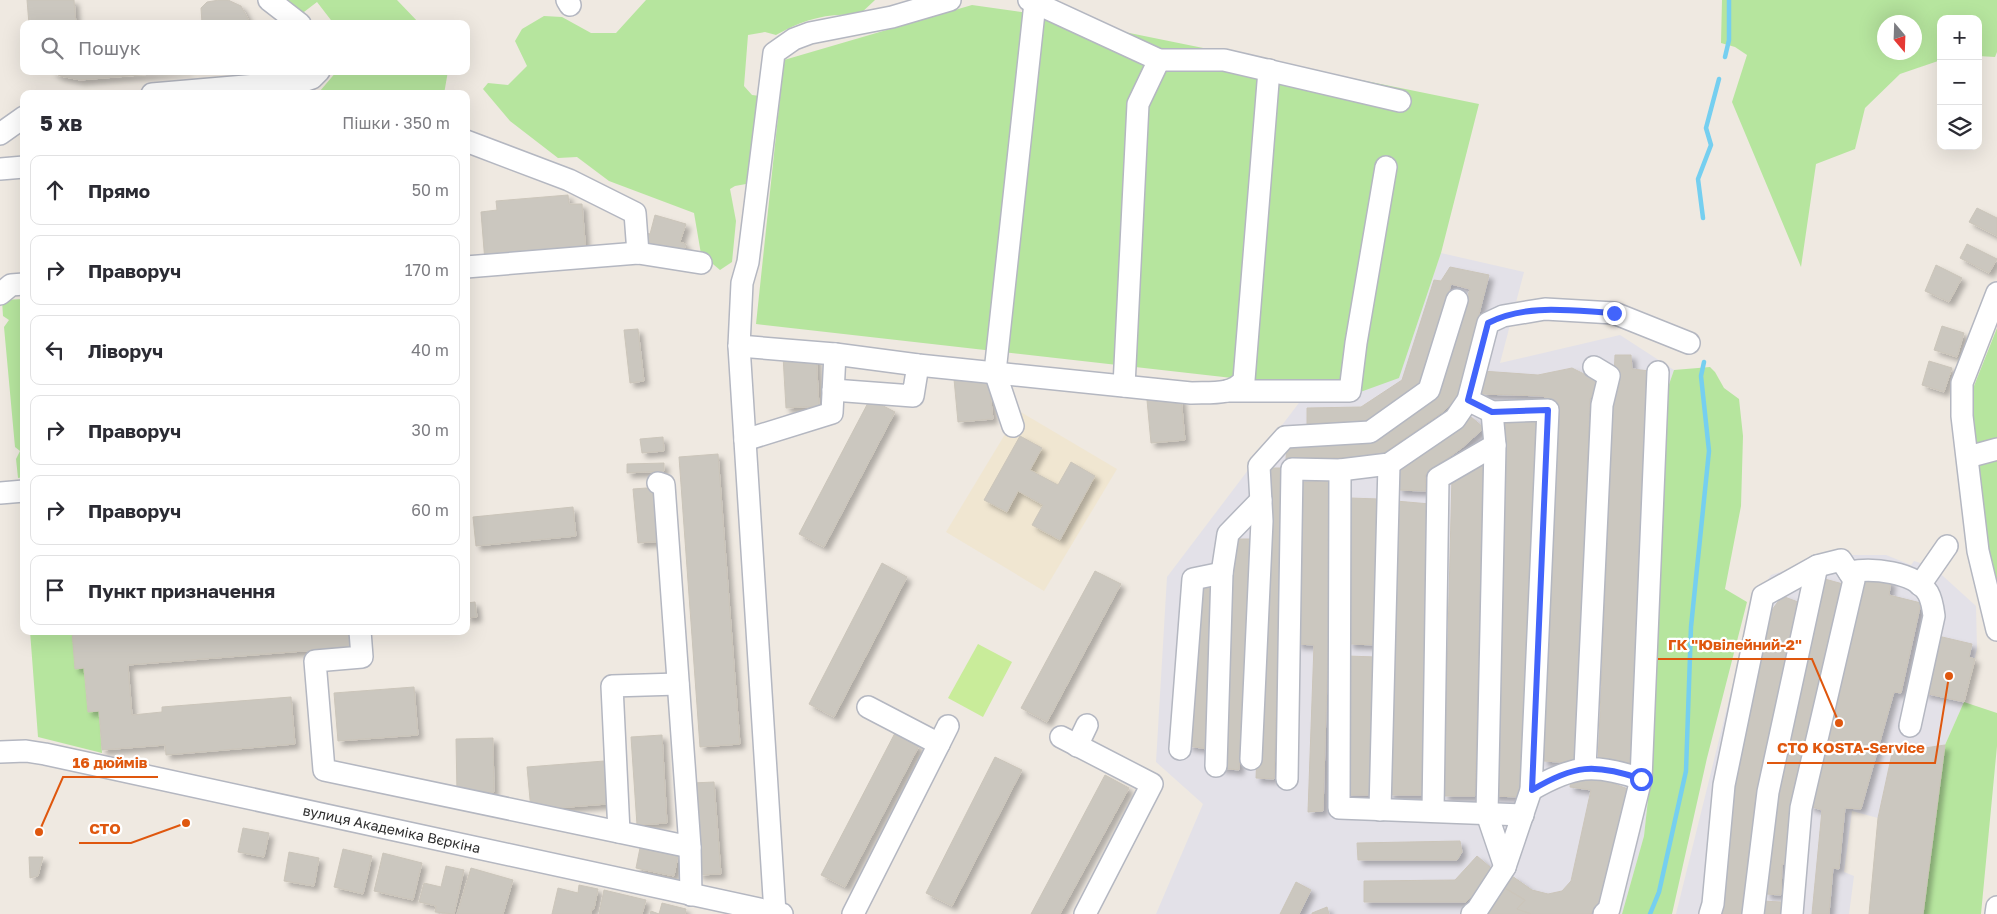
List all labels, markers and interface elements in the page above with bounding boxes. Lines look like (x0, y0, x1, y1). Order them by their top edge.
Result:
north arrow (1877, 15, 1922, 60)
map controls (1937, 15, 1982, 150)
button: + (1937, 15, 1982, 60)
search box (20, 20, 470, 75)
icon: search (38, 34, 66, 62)
text: Пошук (78, 36, 141, 59)
button: − (1937, 60, 1982, 105)
button: layers (1937, 105, 1982, 150)
text: 5 хв (40, 110, 82, 136)
text: Пішки · 350 m (342, 113, 450, 133)
icon: ahead (41, 176, 69, 204)
text: Прямо (88, 179, 150, 202)
text: 50 m (412, 180, 449, 200)
icon: right (41, 256, 69, 284)
text: Праворуч (88, 259, 181, 282)
text: 170 m (405, 260, 449, 280)
route end (1603, 302, 1626, 325)
icon: left (41, 336, 69, 364)
text: Ліворуч (88, 339, 163, 362)
text: 40 m (411, 340, 449, 360)
icon: right (41, 416, 69, 444)
text: Праворуч (88, 419, 181, 442)
text: 30 m (412, 420, 449, 440)
icon: right (41, 496, 69, 524)
text: Праворуч (88, 499, 181, 522)
text: 60 m (411, 500, 449, 520)
icon: arrive (41, 576, 69, 604)
text: Пункт призначення (88, 579, 275, 602)
callout: ГК "Ювілейний-2" (1658, 629, 1812, 659)
text: ГК "Ювілейний-2" (1668, 635, 1802, 653)
callout: СТО KOSTA-Service (1767, 733, 1935, 763)
text: СТО KOSTA-Service (1777, 738, 1925, 756)
callout: 16 дюймів (63, 747, 158, 777)
text: 16 дюймів (73, 753, 148, 771)
route start (1630, 768, 1653, 791)
street label: вулиця Академіка Вєркіна (301, 801, 482, 856)
callout: СТО (79, 813, 131, 843)
text: СТО (89, 819, 121, 837)

